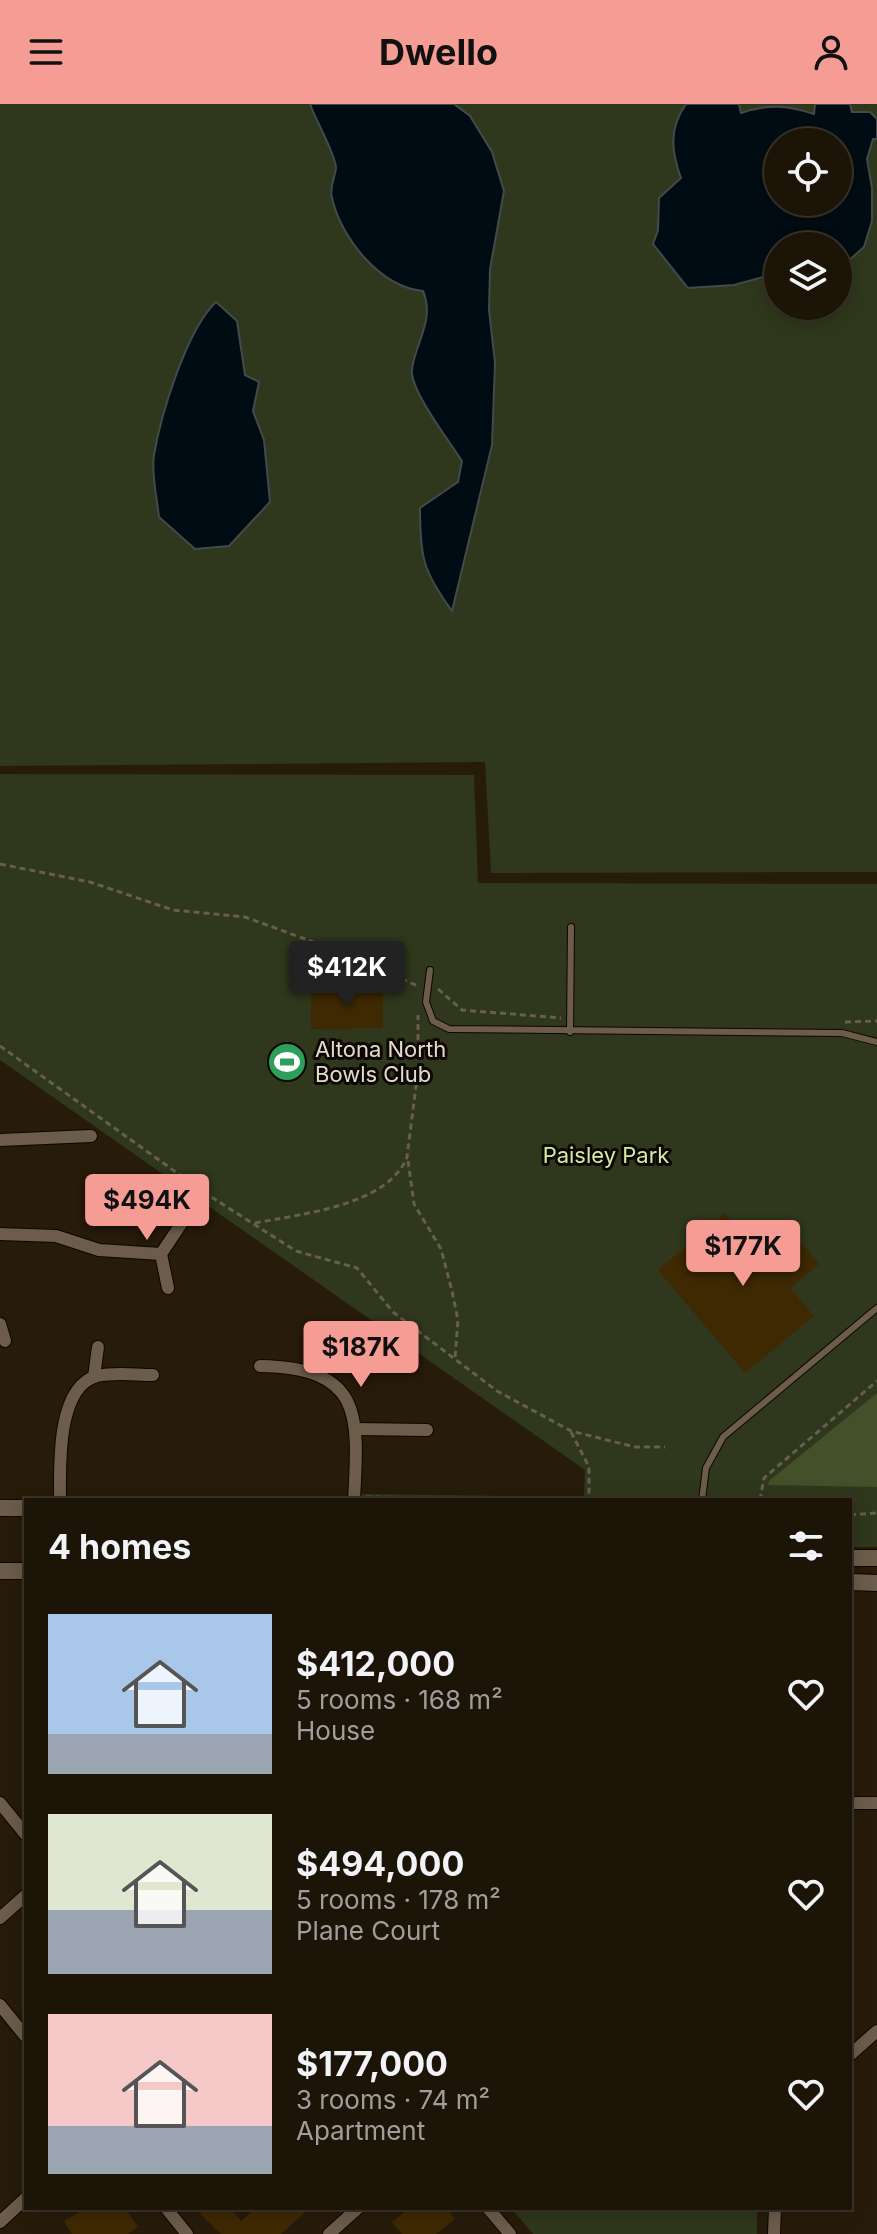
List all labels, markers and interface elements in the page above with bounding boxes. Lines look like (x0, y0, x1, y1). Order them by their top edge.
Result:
icon: menu (24, 30, 68, 74)
text: Dwello (379, 30, 498, 74)
icon: person (809, 30, 853, 74)
map controls (764, 128, 852, 320)
button: locate (764, 128, 852, 216)
button: layers (764, 232, 852, 320)
pin: $412K (291, 941, 403, 1009)
text: $412K (307, 951, 387, 982)
place label: Altona North Bowls Club (315, 1036, 446, 1087)
sports icon: Altona North Bowls Club (266, 1041, 308, 1083)
park label: Paisley Park (543, 1142, 669, 1168)
pin: $494K (91, 1174, 203, 1242)
text: $494K (103, 1184, 191, 1215)
pin: $177K (687, 1220, 799, 1288)
text: $177K (704, 1230, 782, 1261)
pin: $187K (305, 1321, 417, 1389)
text: $187K (322, 1331, 400, 1362)
icon: filters (784, 1524, 828, 1568)
text: 4 homes (48, 1526, 191, 1567)
text: $412,000 (296, 1643, 455, 1684)
icon: home (112, 1646, 208, 1742)
icon: heart (784, 1672, 828, 1716)
text: 5 rooms · 168 m² (296, 1684, 503, 1715)
text: House (296, 1715, 375, 1746)
text: $494,000 (296, 1843, 464, 1884)
icon: home (112, 1846, 208, 1942)
icon: heart (784, 1872, 828, 1916)
text: 5 rooms · 178 m² (296, 1884, 501, 1915)
text: Plane Court (296, 1915, 440, 1946)
text: $177,000 (296, 2043, 448, 2084)
icon: home (112, 2046, 208, 2142)
icon: heart (784, 2072, 828, 2116)
text: 3 rooms · 74 m² (296, 2084, 490, 2115)
text: Apartment (296, 2115, 425, 2146)

